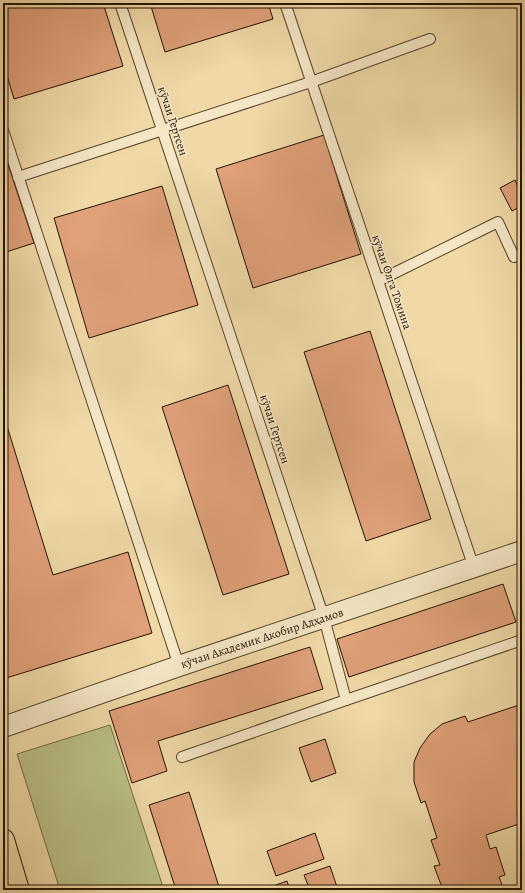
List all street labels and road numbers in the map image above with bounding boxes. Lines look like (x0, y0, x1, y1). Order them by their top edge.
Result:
street label: кӯчаи Гертсен (154, 84, 192, 158)
street label: кӯчаи Олга Томина (368, 233, 416, 332)
street label: кӯчаи Гертсен (256, 392, 294, 466)
street label: кӯчаи Академик Акобир Адҳамов (178, 604, 346, 672)

